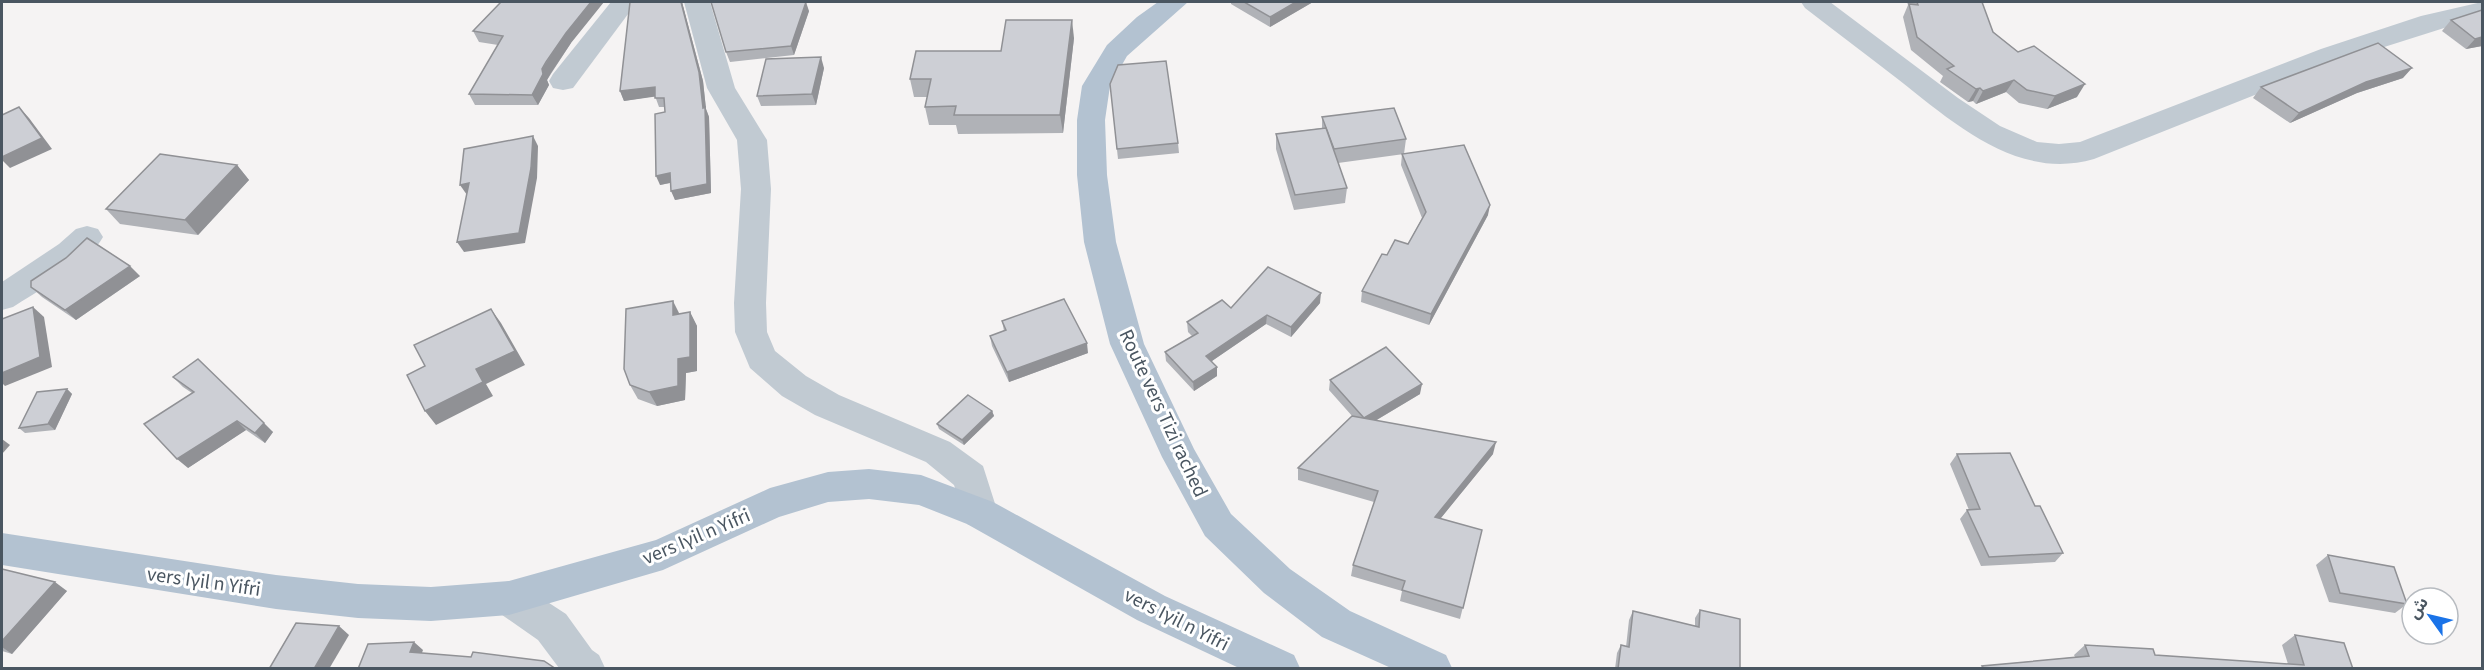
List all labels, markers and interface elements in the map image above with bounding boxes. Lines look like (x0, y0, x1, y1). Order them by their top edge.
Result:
street label: Route vers Tizi rached (1112, 325, 1214, 502)
street label: vers Iγil n Yifri (638, 502, 755, 572)
street label: vers Iγil n Yifri (145, 560, 262, 604)
street label: vers Iγil n Yifri (1119, 581, 1234, 658)
north arrow (2400, 586, 2460, 646)
text: ش (2403, 593, 2434, 623)

